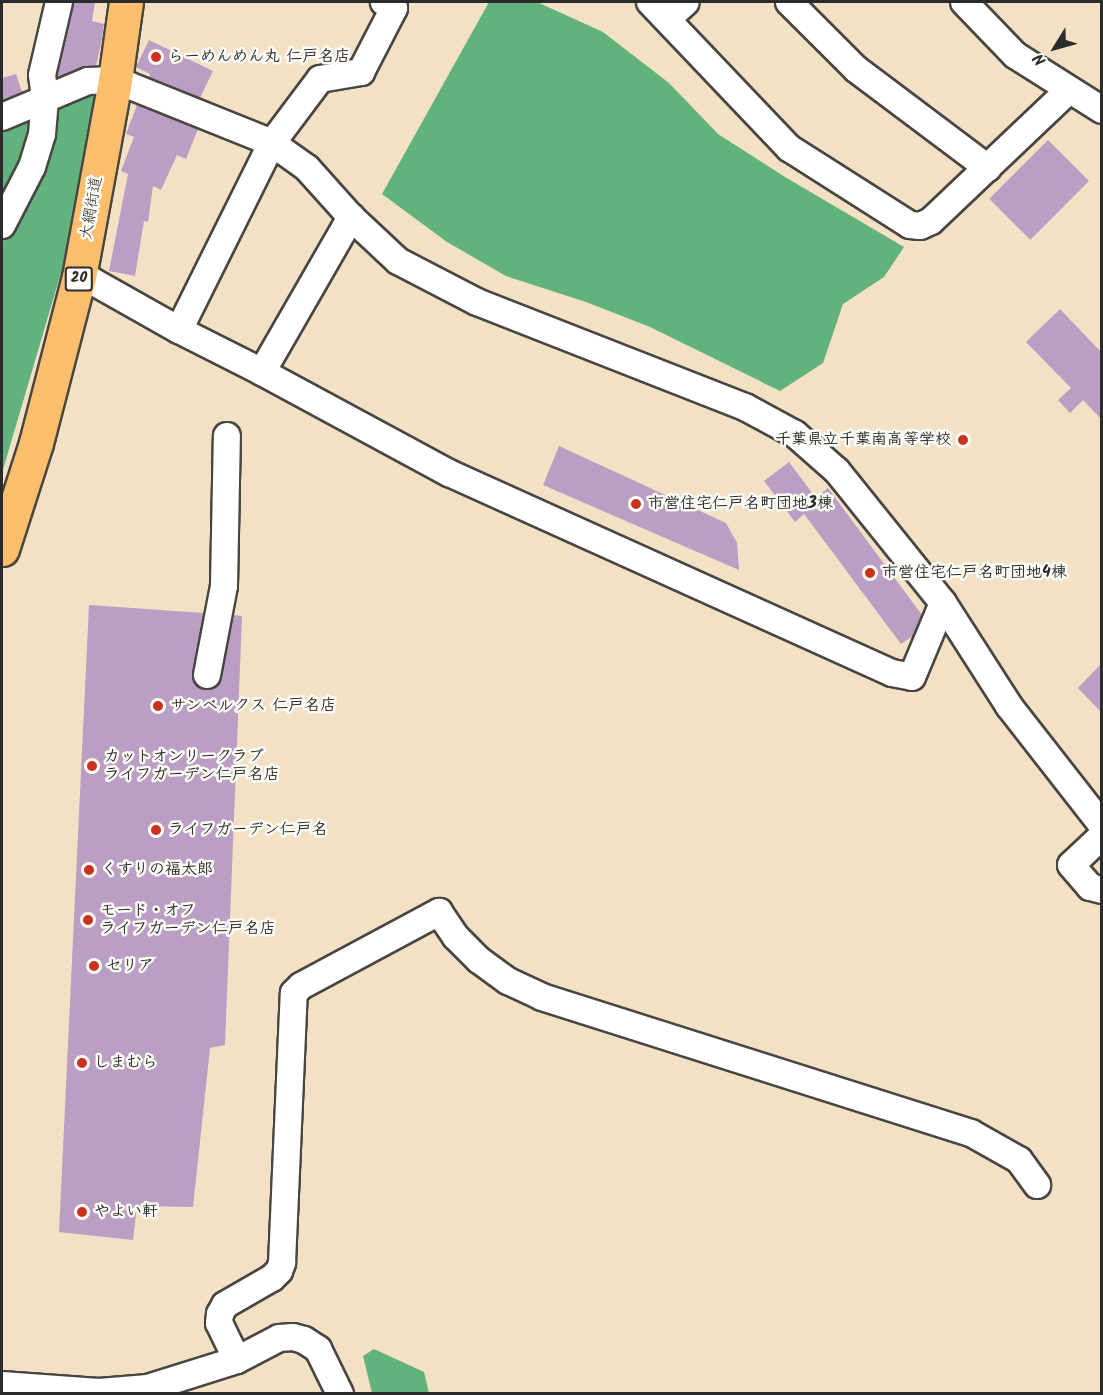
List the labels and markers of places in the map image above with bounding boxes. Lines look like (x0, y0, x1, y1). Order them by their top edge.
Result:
place label: らーめんめん丸 仁戸名店 (168, 47, 350, 67)
marker: らーめんめん丸 仁戸名店 (149, 50, 163, 64)
place label: 千葉県立千葉南高等学校 (775, 430, 951, 450)
marker: 千葉県立千葉南高等学校 (956, 433, 970, 447)
place label: 市営住宅仁戸名町団地3棟 (648, 494, 833, 514)
marker: 市営住宅仁戸名町団地3棟 (629, 497, 643, 511)
place label: 市営住宅仁戸名町団地4棟 (882, 563, 1067, 583)
marker: 市営住宅仁戸名町団地4棟 (863, 566, 877, 580)
place label: サンベルクス 仁戸名店 (170, 696, 336, 716)
marker: サンベルクス 仁戸名店 (151, 699, 165, 713)
place label: カットオンリークラブ ライフガーデン仁戸名店 (104, 747, 280, 785)
marker: カットオンリークラブ ライフガーデン仁戸名店 (85, 759, 99, 773)
place label: ライフガーデン仁戸名 (168, 820, 328, 840)
marker: ライフガーデン仁戸名 (149, 823, 163, 837)
place label: くすりの福太郎 (101, 860, 213, 880)
marker: くすりの福太郎 (82, 863, 96, 877)
place label: モード・オフ ライフガーデン仁戸名店 (100, 901, 276, 939)
marker: モード・オフ ライフガーデン仁戸名店 (81, 913, 95, 927)
place label: セリア (106, 956, 154, 976)
marker: セリア (87, 959, 101, 973)
place label: しまむら (94, 1053, 158, 1073)
marker: しまむら (75, 1056, 89, 1070)
place label: やよい軒 (94, 1202, 158, 1222)
marker: やよい軒 (75, 1205, 89, 1219)

